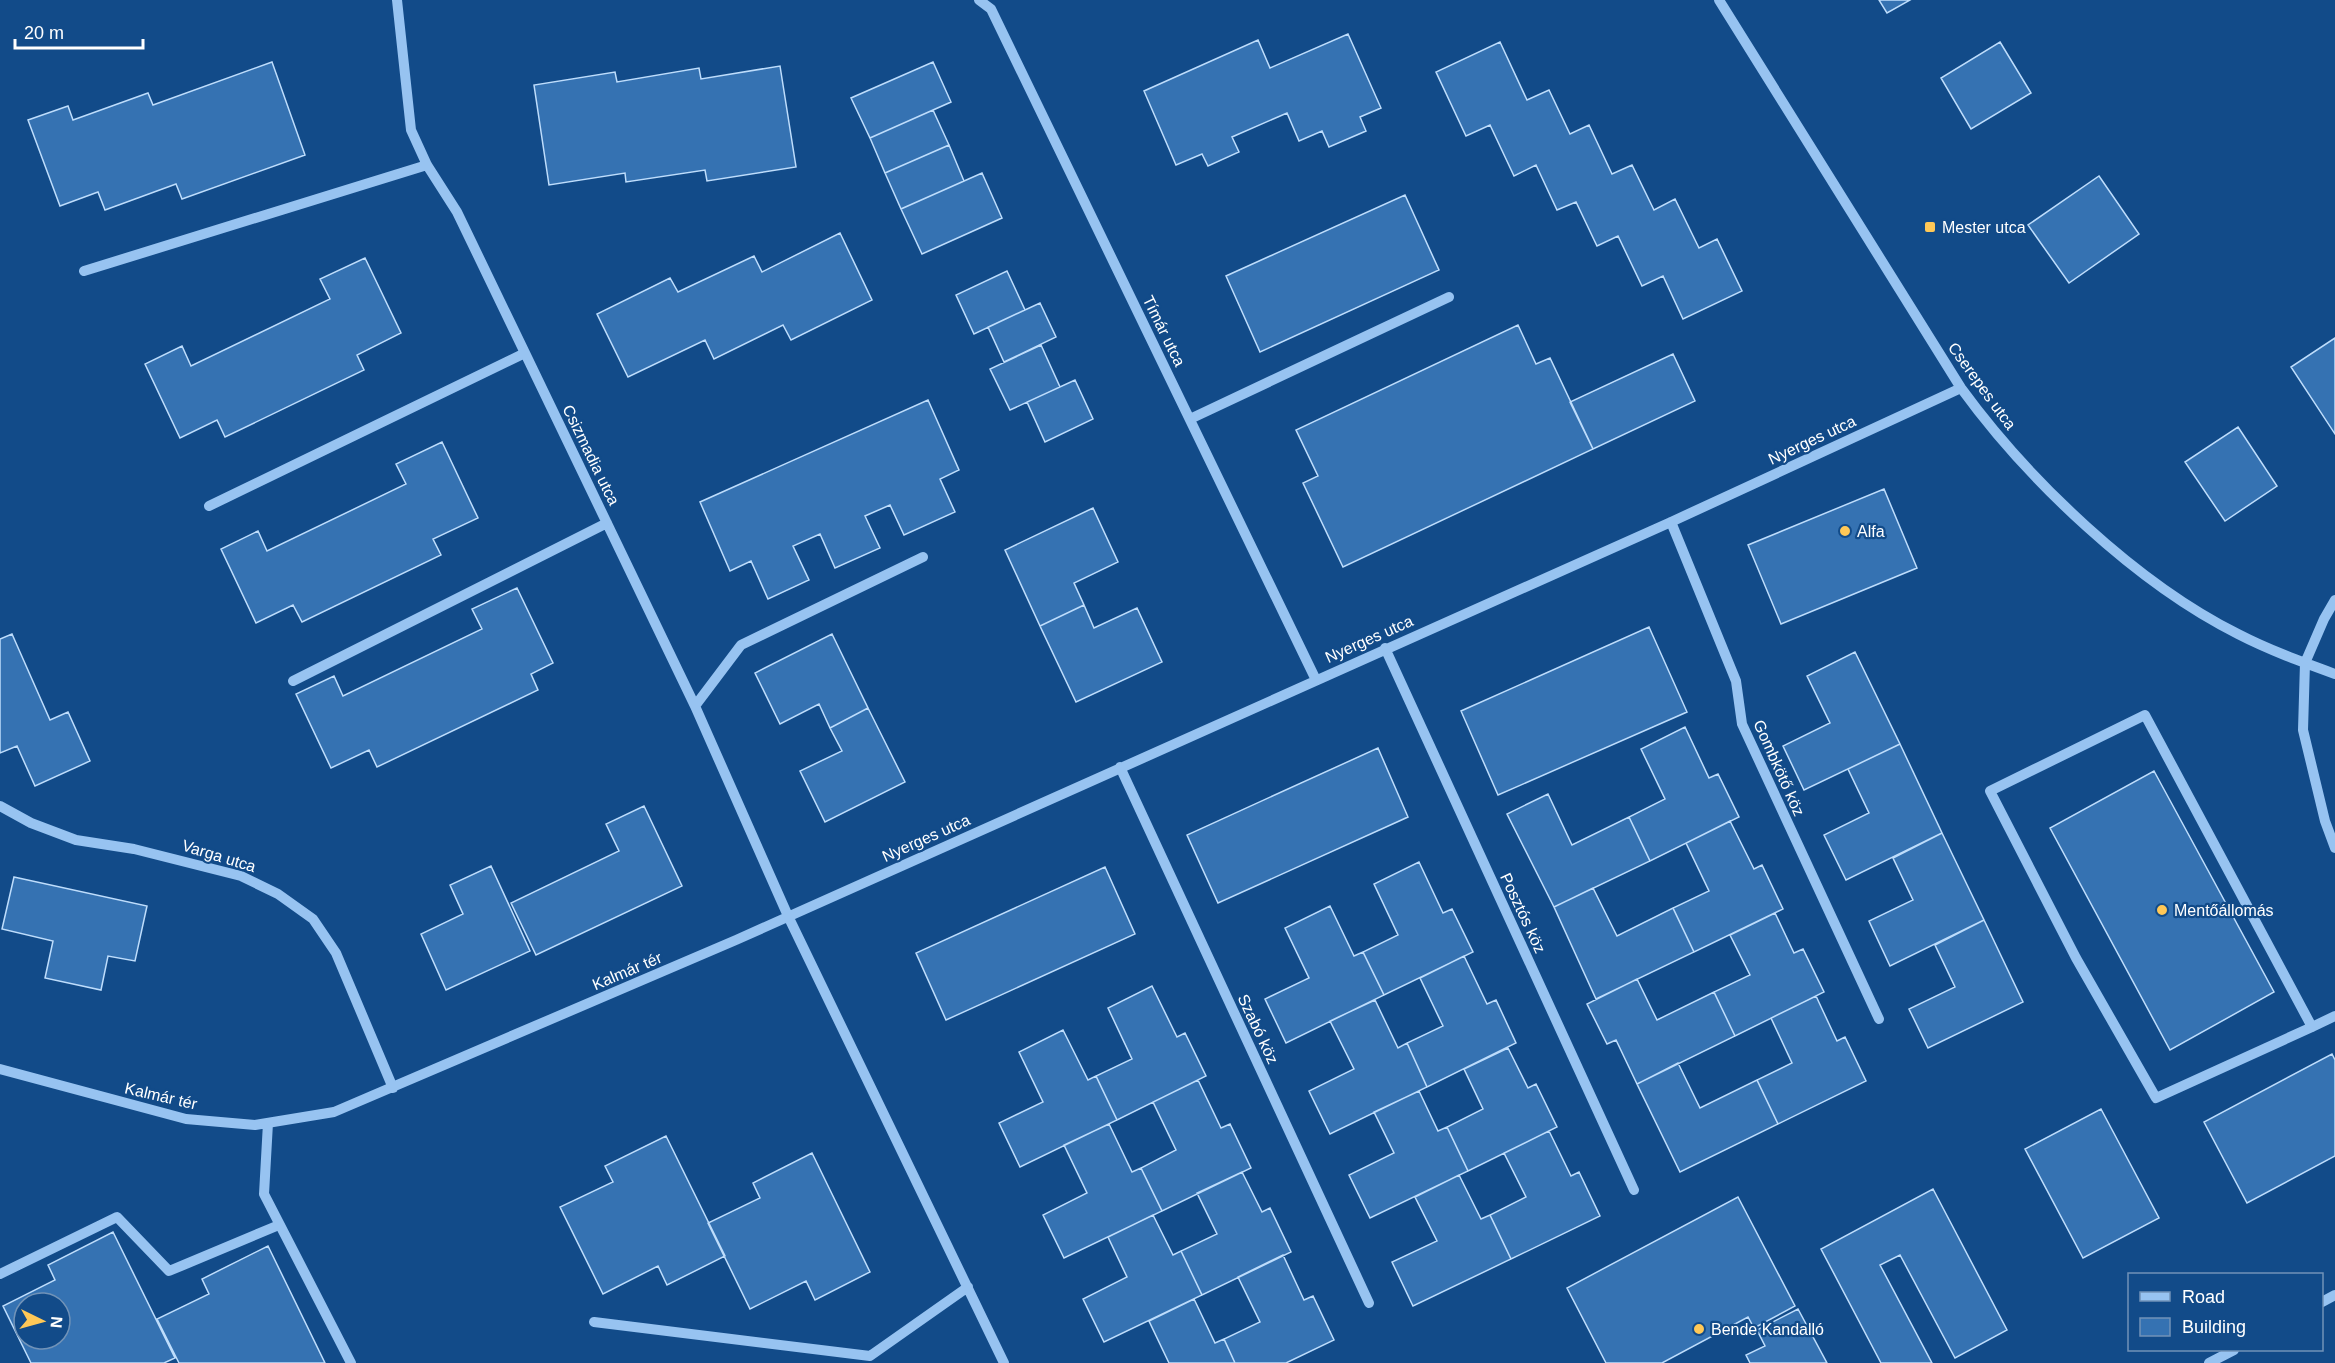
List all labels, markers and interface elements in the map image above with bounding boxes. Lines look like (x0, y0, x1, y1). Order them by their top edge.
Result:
scale bar (15, 12, 142, 50)
text: 20 m (24, 23, 64, 43)
place label: Mester utca (1942, 219, 2026, 236)
marker: Mester utca (1923, 220, 1937, 234)
street label: Tímár utca (1140, 293, 1188, 369)
street label: Cserepes utca (1945, 339, 2019, 433)
street label: Csizmadia utca (559, 402, 623, 508)
street label: Nyerges utca (1766, 412, 1858, 468)
place label: Alfa (1857, 523, 1885, 540)
marker: Alfa (1838, 524, 1852, 538)
street label: Nyerges utca (1322, 612, 1416, 666)
street label: Gombkötő köz (1750, 717, 1808, 819)
street label: Nyerges utca (879, 811, 973, 865)
street label: Varga utca (180, 837, 258, 875)
street label: Posztós köz (1497, 870, 1549, 956)
place label: Mentőállomás (2174, 902, 2274, 919)
marker: Mentőállomás (2155, 903, 2169, 917)
street label: Kalmár tér (590, 948, 665, 993)
street label: Szabó köz (1235, 992, 1281, 1066)
street label: Kalmár tér (123, 1079, 200, 1113)
legend (2128, 1273, 2323, 1351)
text: Road (2182, 1287, 2225, 1307)
north arrow (12, 1291, 72, 1351)
text: N (47, 1316, 65, 1329)
text: Building (2182, 1317, 2246, 1337)
place label: Bende Kandalló (1711, 1321, 1824, 1338)
marker: Bende Kandalló (1692, 1322, 1706, 1336)

